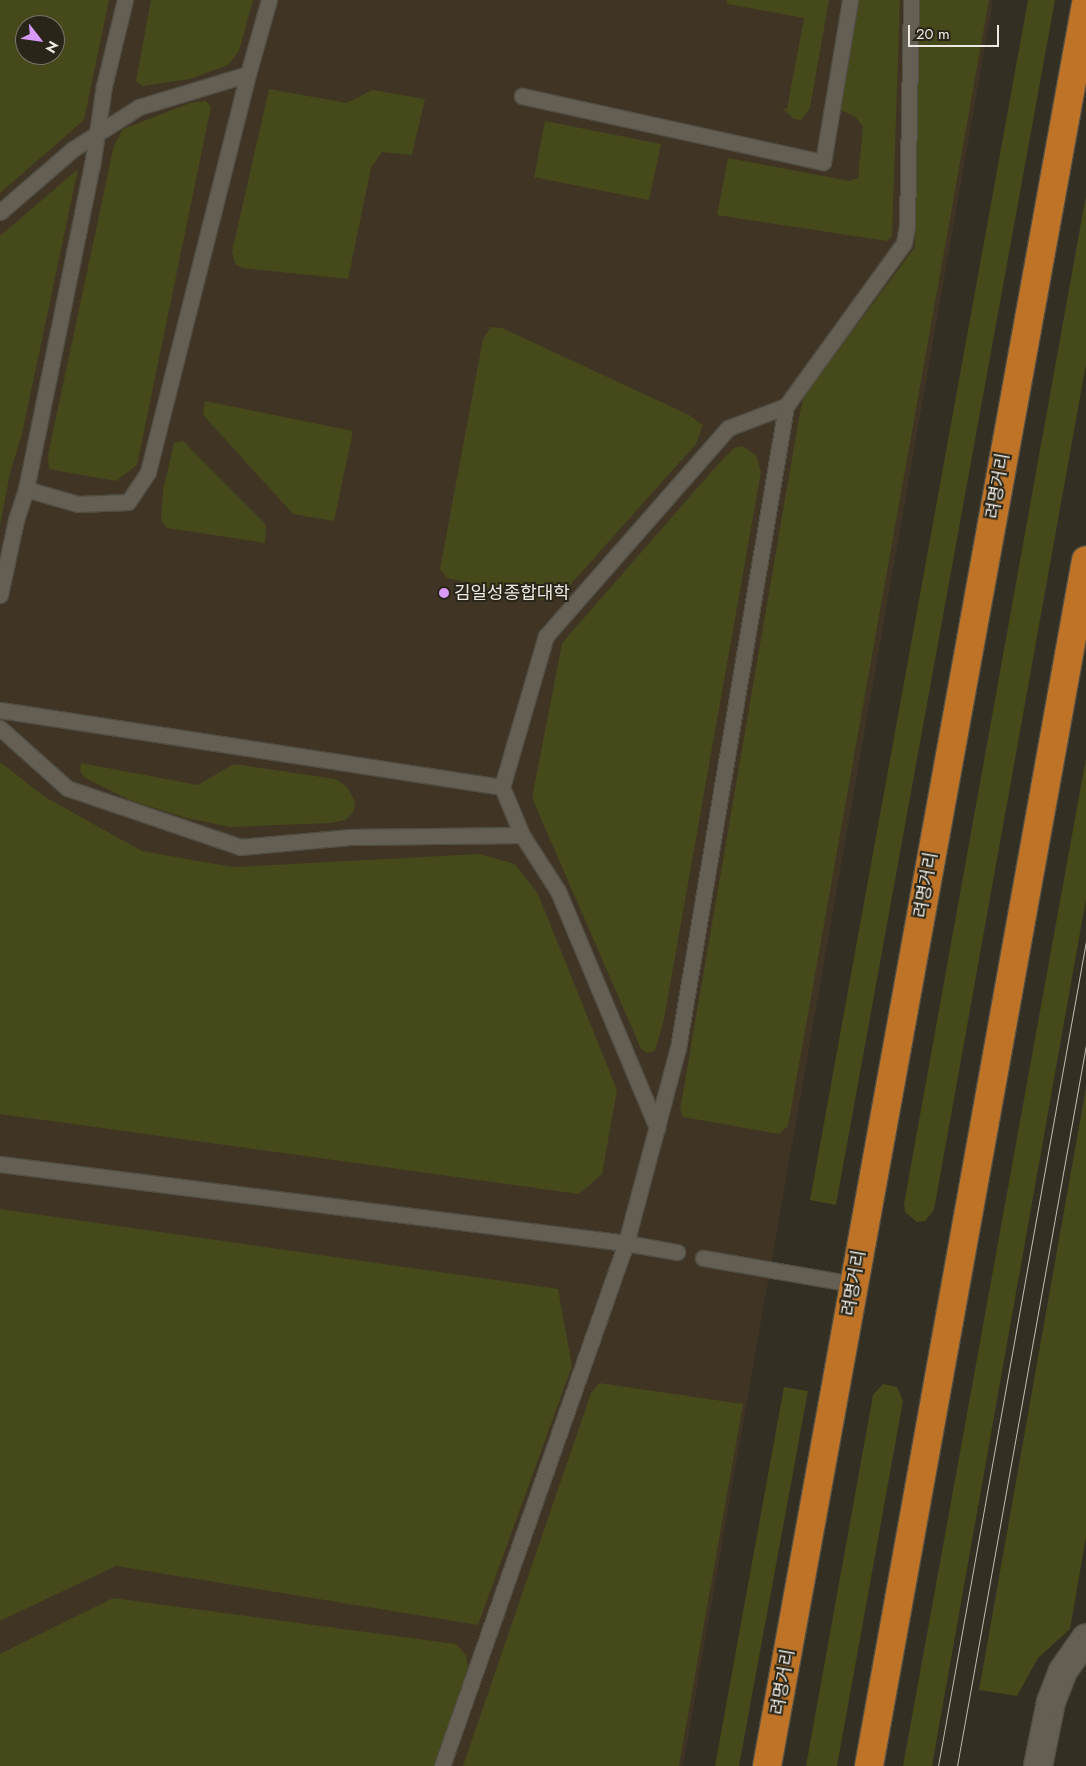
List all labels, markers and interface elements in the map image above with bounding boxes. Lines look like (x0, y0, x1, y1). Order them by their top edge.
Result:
north arrow (15, 15, 65, 65)
scale bar (911, 15, 1002, 47)
text: 20 m (916, 23, 950, 45)
text: N (41, 37, 64, 57)
street label: 려명거리 (982, 452, 1014, 520)
place label: 김일성종합대학 (454, 582, 570, 604)
marker: 김일성종합대학 (438, 587, 450, 599)
street label: 려명거리 (910, 851, 942, 919)
street label: 려명거리 (838, 1249, 870, 1317)
street label: 려명거리 (767, 1648, 799, 1716)

